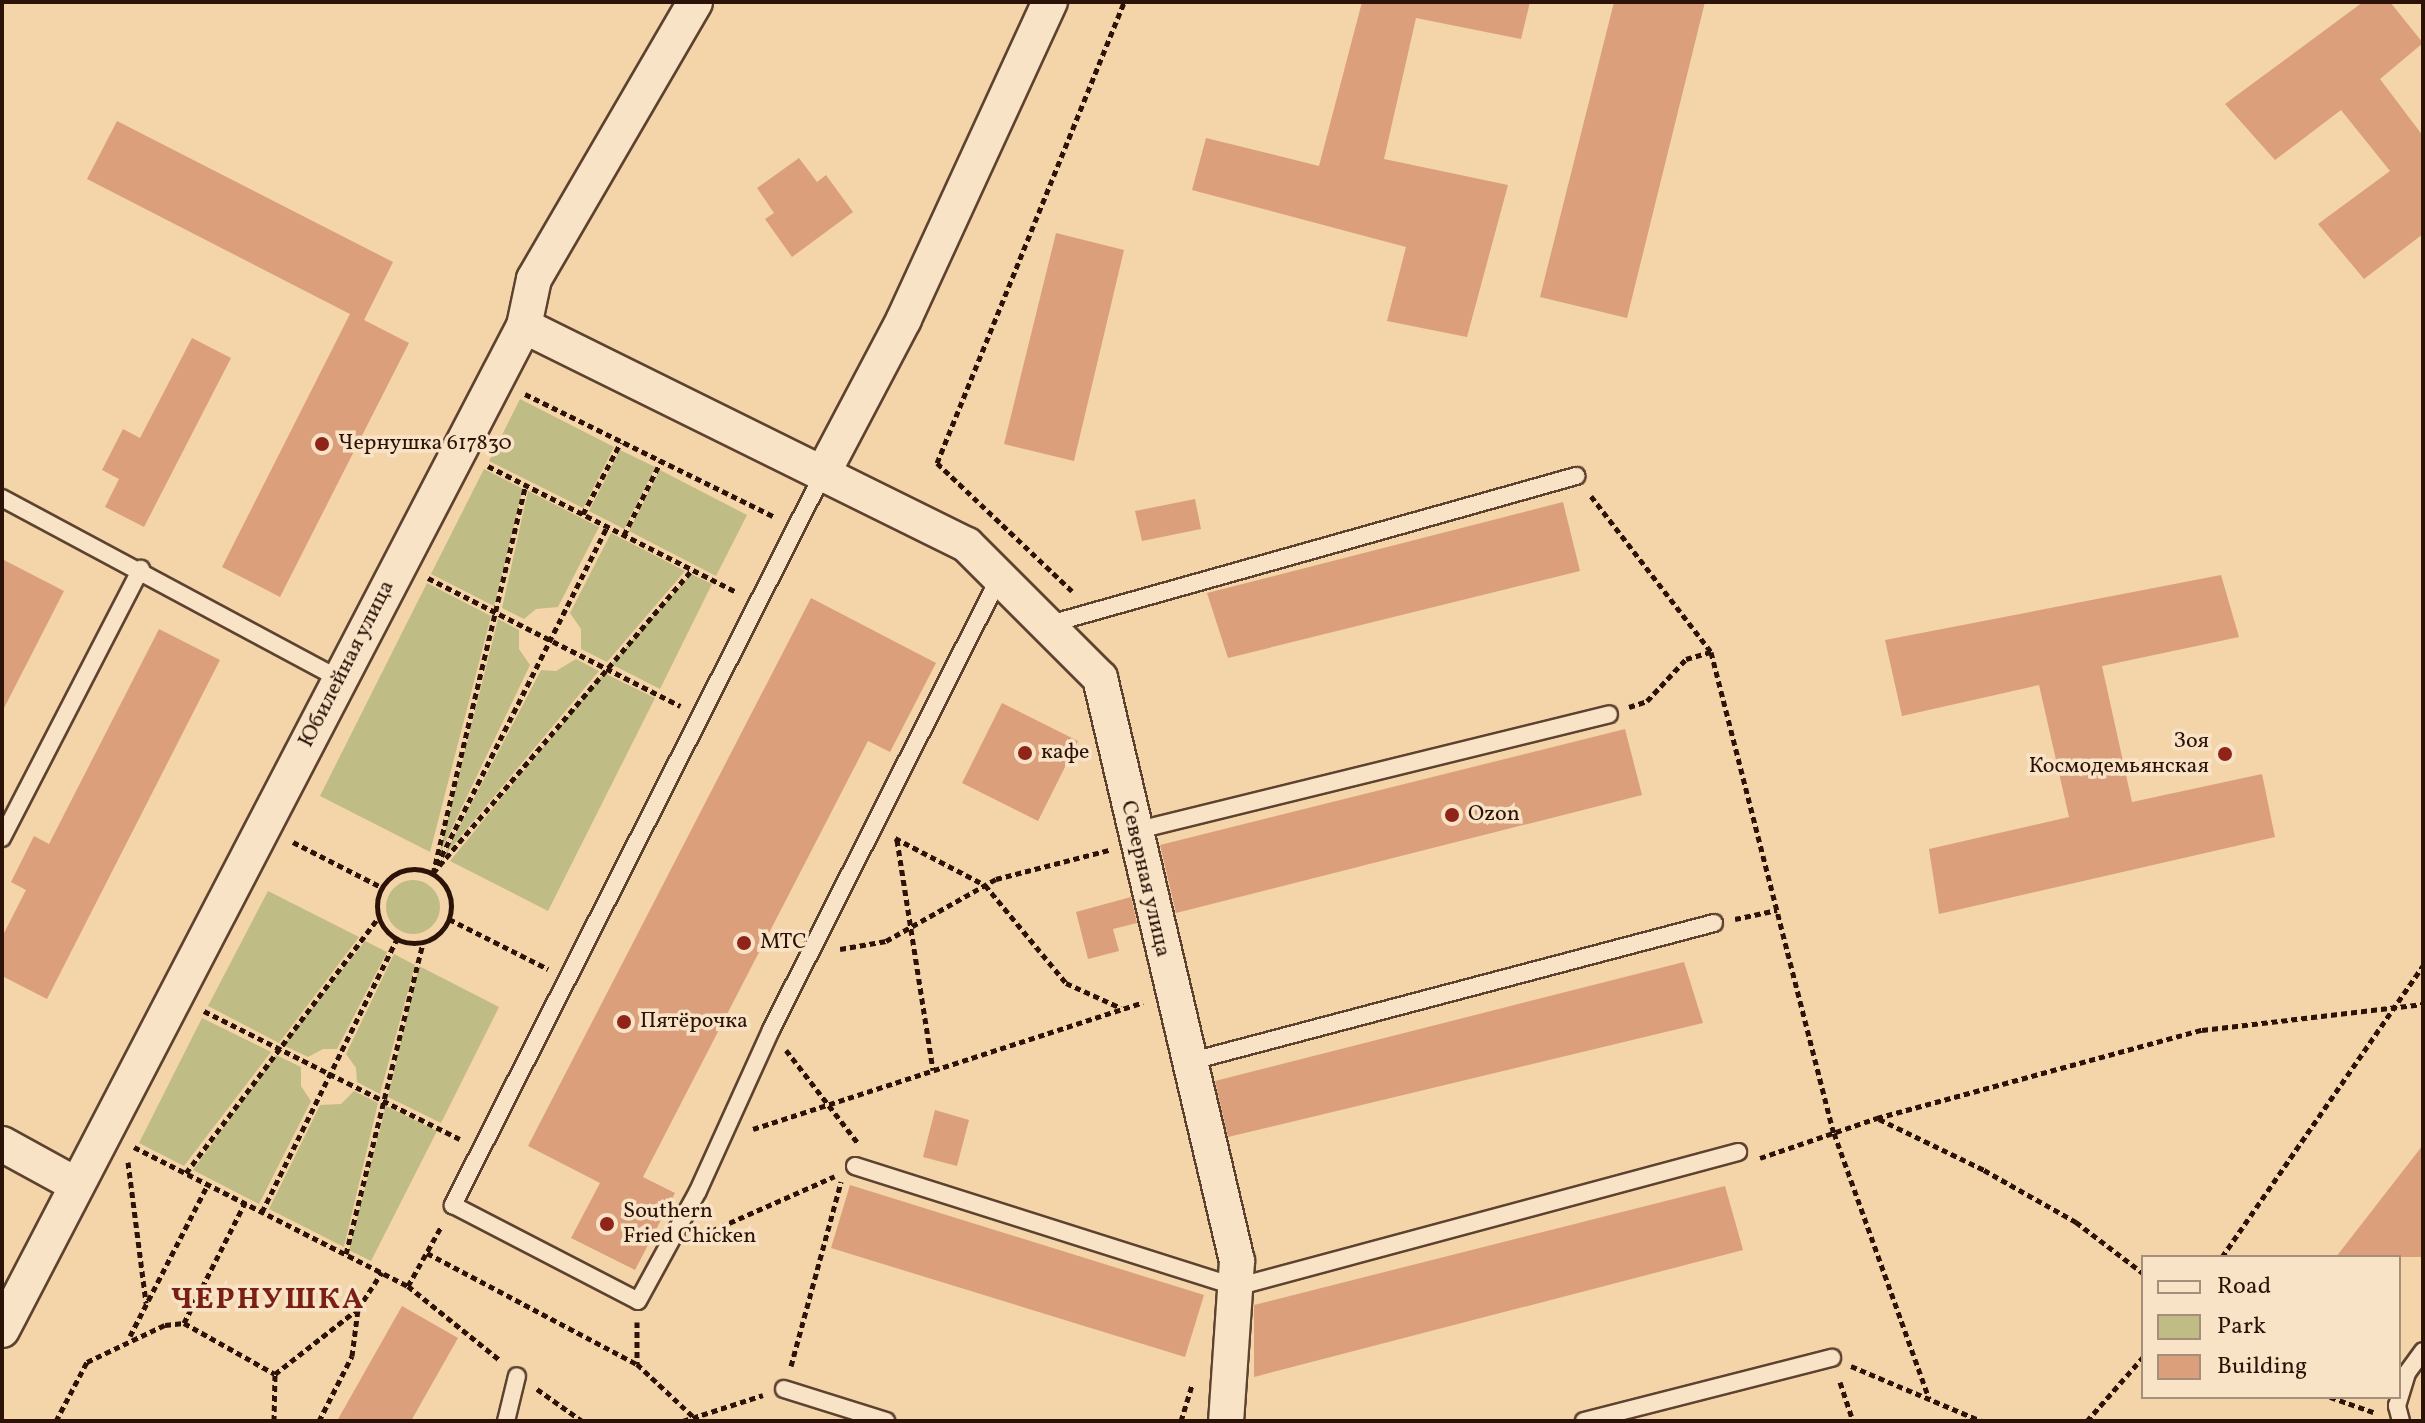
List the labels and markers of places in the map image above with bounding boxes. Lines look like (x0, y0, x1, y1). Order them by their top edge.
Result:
place label: Чернушка 617830 (338, 431, 512, 457)
marker: Чернушка 617830 (313, 435, 331, 453)
place label: Зоя Космодемьянская (2029, 728, 2209, 780)
place label: кафе (1041, 740, 1090, 766)
marker: кафе (1016, 744, 1034, 762)
marker: Зоя Космодемьянская (2216, 745, 2234, 763)
place label: Ozon (1468, 802, 1520, 828)
marker: Ozon (1443, 806, 1461, 824)
place label: МТС (760, 930, 807, 956)
marker: МТС (735, 934, 753, 952)
place label: Пятёрочка (640, 1009, 748, 1035)
marker: Пятёрочка (615, 1013, 633, 1031)
place label: Southern Fried Chicken (623, 1198, 756, 1250)
marker: Southern Fried Chicken (598, 1215, 616, 1233)

